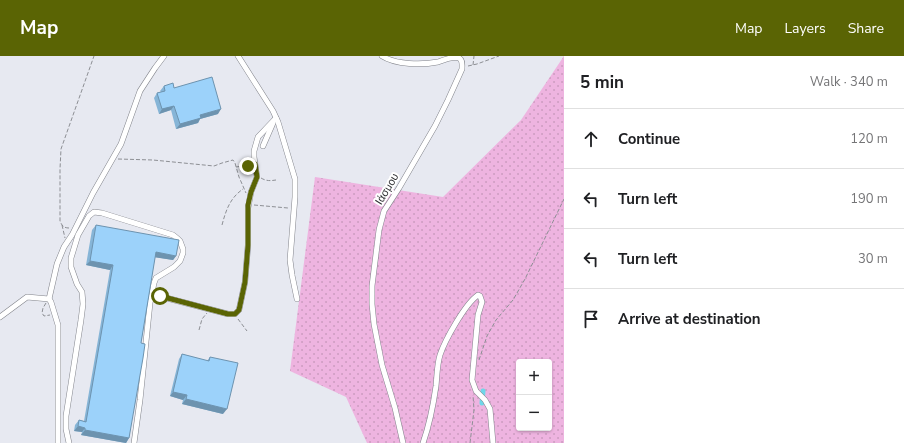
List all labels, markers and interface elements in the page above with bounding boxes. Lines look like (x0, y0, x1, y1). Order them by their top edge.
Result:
text: Map (20, 15, 58, 41)
text: Map (735, 19, 762, 38)
text: Layers (784, 19, 826, 38)
text: Share (848, 19, 884, 38)
text: 5 min (580, 71, 624, 94)
text: Walk · 340 m (810, 73, 888, 91)
icon: ahead (580, 128, 602, 150)
text: Continue (618, 129, 680, 149)
text: 120 m (850, 130, 888, 148)
route end (239, 157, 257, 175)
street label: Ιάσμου (372, 170, 402, 208)
icon: left (580, 188, 602, 210)
text: Turn left (618, 189, 677, 209)
text: 190 m (850, 190, 888, 208)
icon: left (580, 248, 602, 270)
text: Turn left (618, 249, 677, 269)
text: 30 m (858, 250, 888, 268)
route start (151, 287, 169, 305)
icon: arrive (580, 308, 602, 330)
text: Arrive at destination (618, 309, 761, 329)
map controls (516, 359, 552, 431)
button: + (516, 359, 552, 395)
button: − (516, 395, 552, 431)

